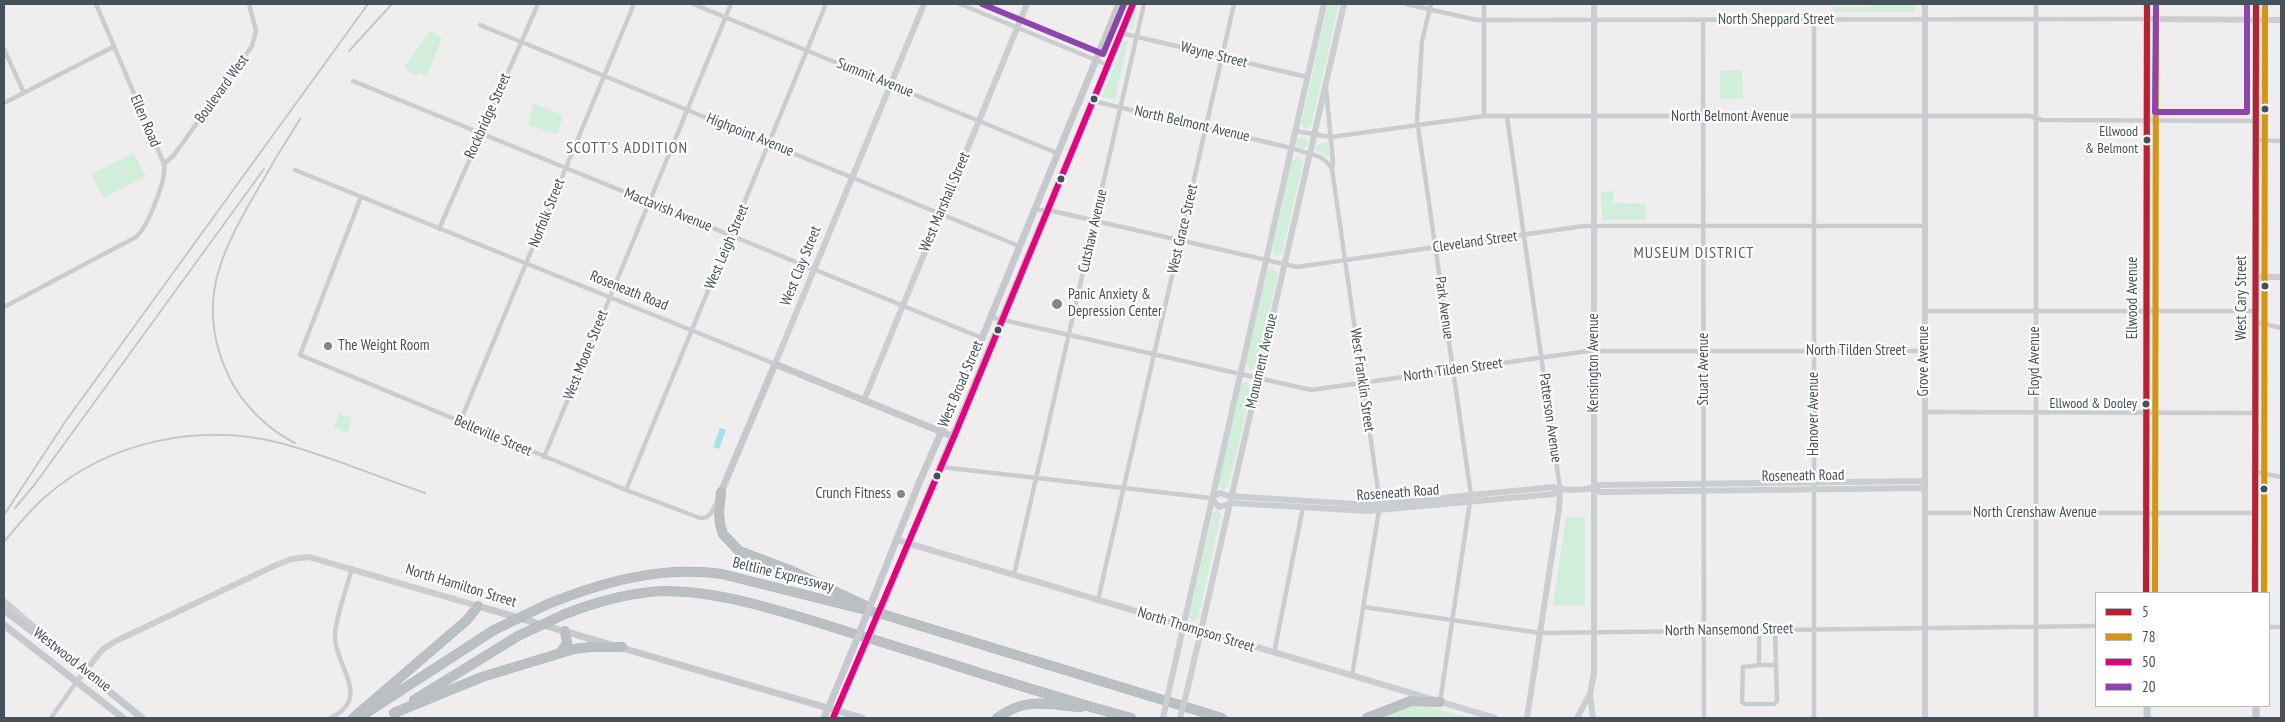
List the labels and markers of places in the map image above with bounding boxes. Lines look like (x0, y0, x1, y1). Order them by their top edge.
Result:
unlabelled marker (1089, 94, 1099, 104)
unlabelled marker (2260, 104, 2270, 114)
place label: Ellwood & Belmont (2085, 124, 2138, 156)
marker: Ellwood & Belmont (2142, 135, 2152, 145)
unlabelled marker (1056, 174, 1066, 184)
unlabelled marker (2260, 281, 2270, 291)
place label: Panic Anxiety & Depression Center (1068, 286, 1162, 321)
marker: Panic Anxiety & Depression Center (1050, 297, 1064, 311)
unlabelled marker (993, 325, 1003, 335)
place label: The Weight Room (338, 337, 429, 355)
marker: The Weight Room (322, 340, 334, 352)
place label: Ellwood & Dooley (2050, 396, 2137, 412)
marker: Ellwood & Dooley (2141, 399, 2151, 409)
unlabelled marker (932, 471, 942, 481)
unlabelled marker (2259, 484, 2269, 494)
place label: Crunch Fitness (816, 485, 891, 503)
marker: Crunch Fitness (895, 488, 907, 500)

